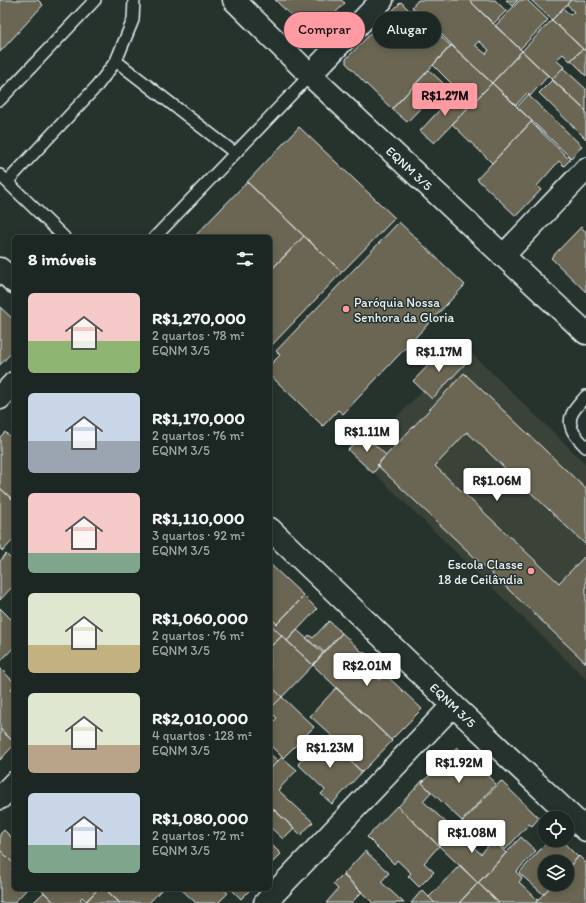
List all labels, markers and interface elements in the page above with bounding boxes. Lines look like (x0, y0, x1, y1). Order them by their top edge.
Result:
chip: Comprar (284, 12, 365, 48)
chip: Alugar (373, 12, 441, 48)
pin: R$1.27M (408, 83, 482, 117)
text: R$1.27M (421, 88, 469, 103)
street label: EQNM 3/5 (383, 143, 436, 193)
icon: filters (234, 248, 256, 270)
text: 8 imóveis (28, 249, 96, 269)
place label: Paróquia Nossa Senhora da Gloria (354, 295, 455, 325)
marker: Paróquia Nossa Senhora da Gloria (341, 304, 351, 314)
text: R$1,270,000 (152, 308, 246, 328)
icon: home (60, 309, 108, 357)
text: 2 quartos · 78 m² (152, 328, 245, 343)
pin: R$1.17M (402, 339, 476, 373)
text: EQNM 3/5 (152, 343, 210, 358)
text: R$1.17M (416, 344, 462, 359)
text: R$1,170,000 (152, 408, 245, 428)
icon: home (60, 409, 108, 457)
pin: R$1.11M (330, 419, 404, 453)
text: R$1.11M (344, 424, 390, 439)
text: 2 quartos · 76 m² (152, 428, 244, 443)
text: EQNM 3/5 (152, 443, 210, 458)
pin: R$1.06M (460, 468, 534, 502)
text: R$1.06M (472, 473, 522, 488)
text: R$1,110,000 (152, 508, 245, 528)
icon: home (60, 509, 108, 557)
text: 3 quartos · 92 m² (152, 528, 245, 543)
text: EQNM 3/5 (152, 543, 210, 558)
place label: Escola Classe 18 de Ceilândia (438, 557, 524, 587)
marker: Escola Classe 18 de Ceilândia (526, 566, 536, 576)
text: R$1,060,000 (152, 608, 248, 628)
icon: home (60, 609, 108, 657)
text: 2 quartos · 76 m² (152, 628, 244, 643)
text: EQNM 3/5 (152, 643, 210, 658)
pin: R$2.01M (330, 653, 404, 687)
text: R$2.01M (342, 658, 392, 673)
street label: EQNM 3/5 (427, 680, 479, 730)
text: R$2,010,000 (152, 708, 248, 728)
icon: home (60, 709, 108, 757)
text: 4 quartos · 128 m² (152, 728, 252, 743)
pin: R$1.23M (293, 735, 367, 769)
text: R$1.23M (306, 740, 354, 755)
text: EQNM 3/5 (152, 743, 210, 758)
pin: R$1.92M (422, 750, 496, 784)
text: R$1.92M (435, 755, 483, 770)
text: R$1,080,000 (152, 808, 249, 828)
icon: home (60, 809, 108, 857)
map controls (538, 811, 574, 891)
button: locate (538, 811, 574, 847)
pin: R$1.08M (435, 820, 509, 854)
text: R$1.08M (447, 825, 497, 840)
text: 2 quartos · 72 m² (152, 828, 244, 843)
text: EQNM 3/5 (152, 843, 210, 858)
button: layers (538, 855, 574, 891)

